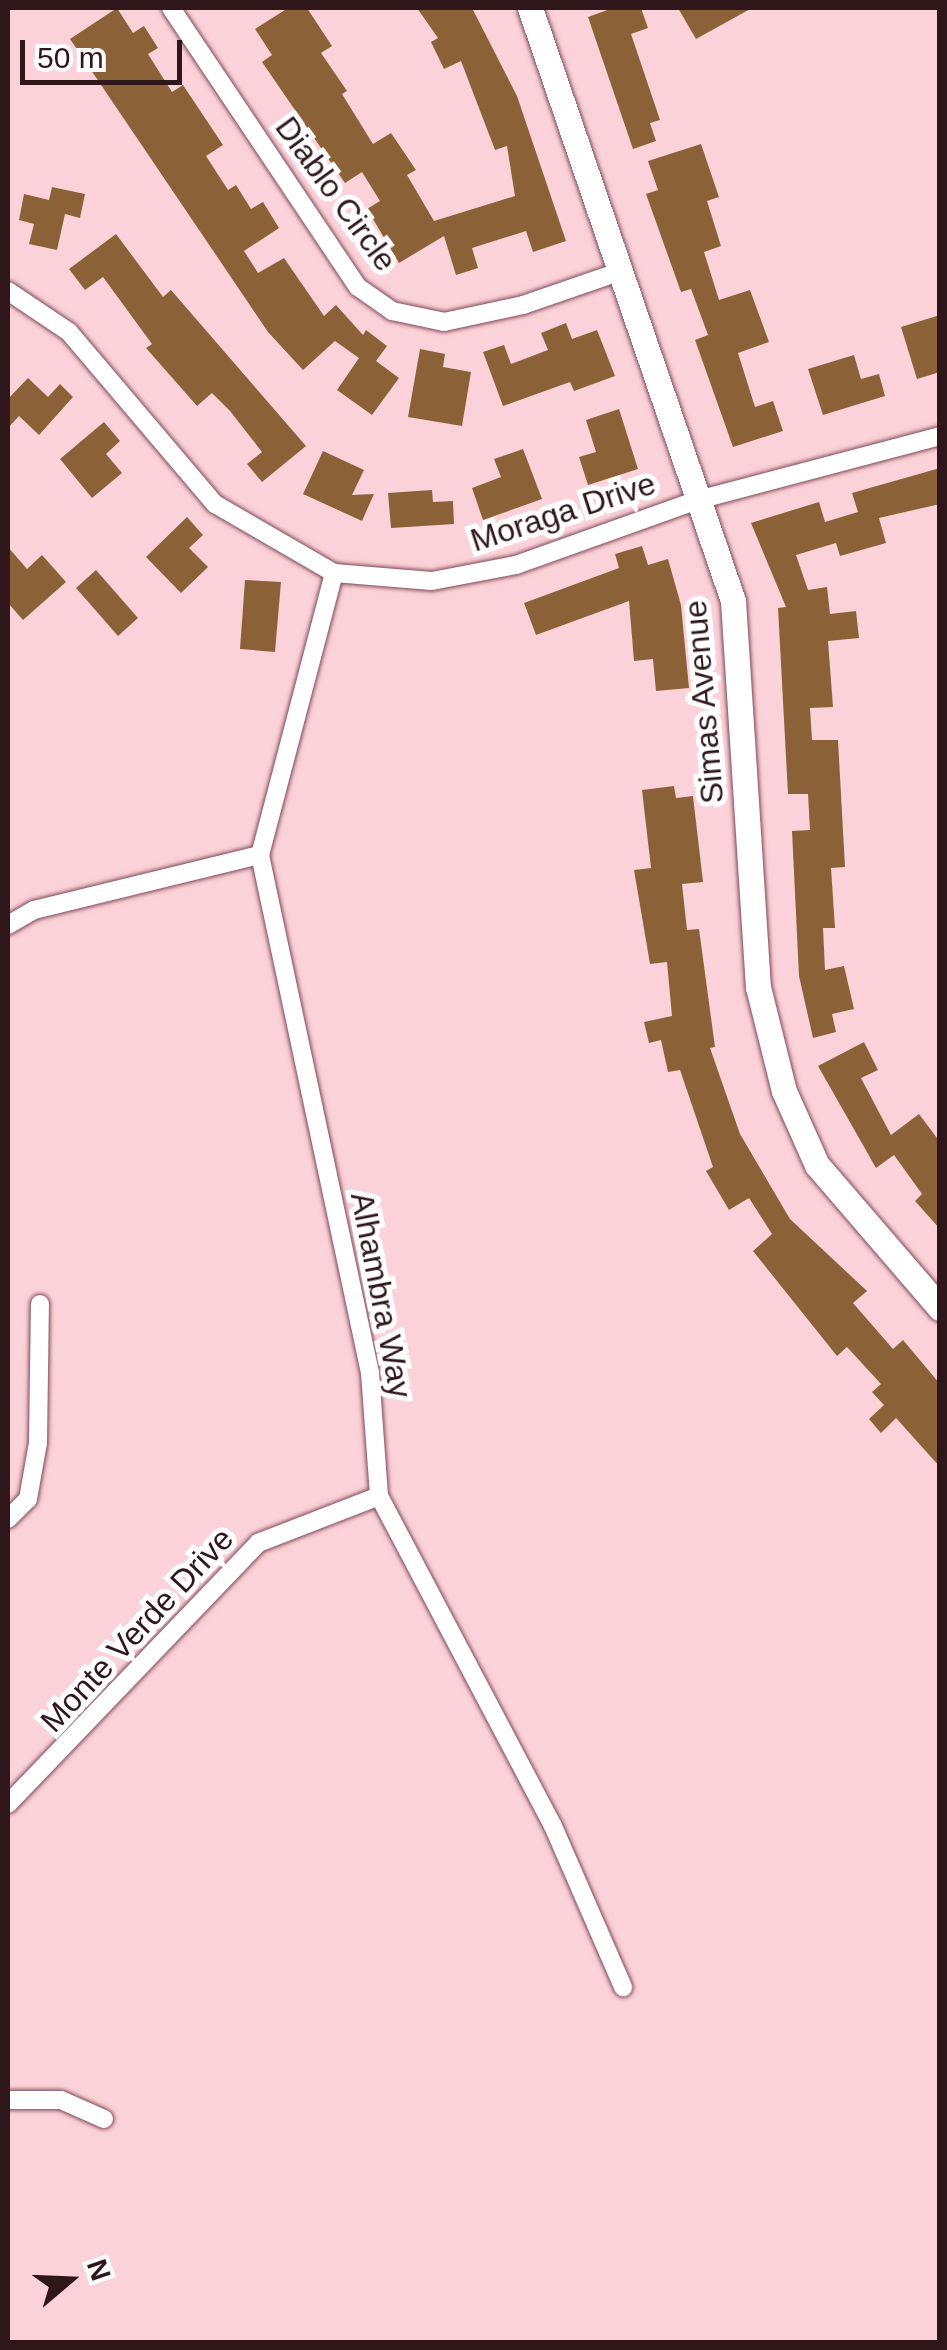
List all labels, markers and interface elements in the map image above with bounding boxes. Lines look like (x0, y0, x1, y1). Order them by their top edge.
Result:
scale bar (25, 20, 188, 82)
text: 50 m (37, 41, 104, 74)
street label: Diablo Circle (267, 109, 405, 279)
street label: Moraga Drive (466, 464, 660, 560)
street label: Simas Avenue (676, 598, 732, 806)
street label: Alhambra Way (342, 1189, 420, 1401)
street label: Monte Verde Drive (33, 1520, 241, 1740)
north arrow (20, 2230, 120, 2330)
text: N (81, 2255, 117, 2285)

